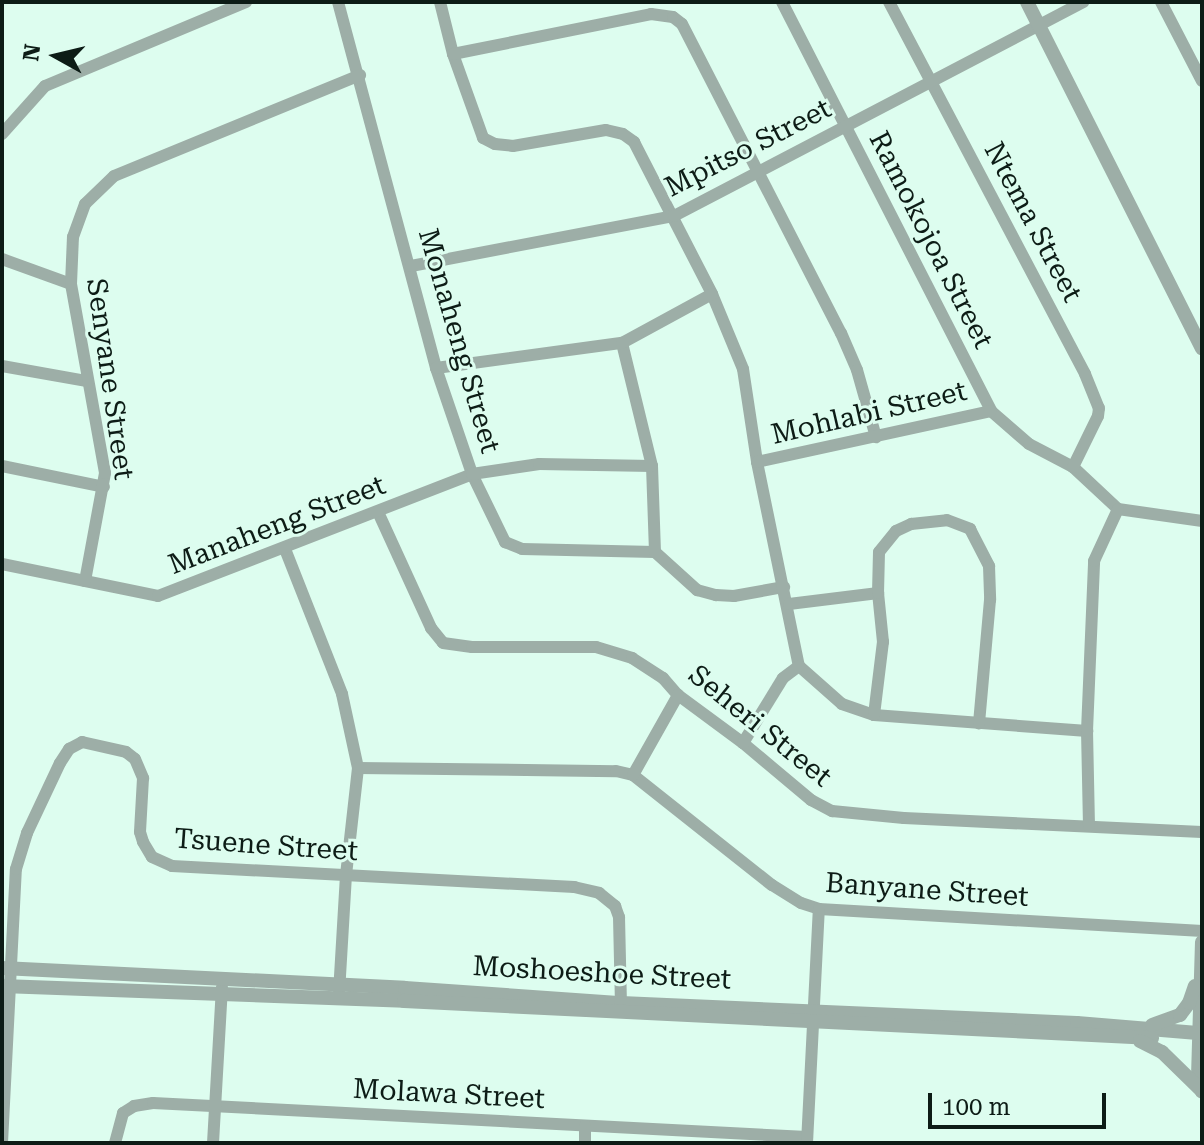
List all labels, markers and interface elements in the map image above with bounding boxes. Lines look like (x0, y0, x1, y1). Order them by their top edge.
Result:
north arrow (16, 16, 96, 96)
text: N (18, 42, 45, 63)
street label: Mpitso Street (659, 92, 837, 204)
street label: Ramokojoa Street (862, 126, 1000, 354)
street label: Ntema Street (977, 136, 1089, 308)
street label: Monaheng Street (411, 225, 507, 457)
street label: Senyane Street (79, 276, 141, 482)
street label: Mohlabi Street (768, 374, 970, 452)
street label: Manaheng Street (164, 468, 390, 582)
street label: Seheri Street (682, 658, 838, 794)
street label: Tsuene Street (173, 822, 359, 868)
street label: Banyane Street (824, 866, 1030, 914)
street label: Moshoeshoe Street (472, 949, 732, 997)
street label: Molawa Street (352, 1072, 546, 1116)
scale bar (932, 1077, 1110, 1127)
text: 100 m (942, 1093, 1010, 1121)

